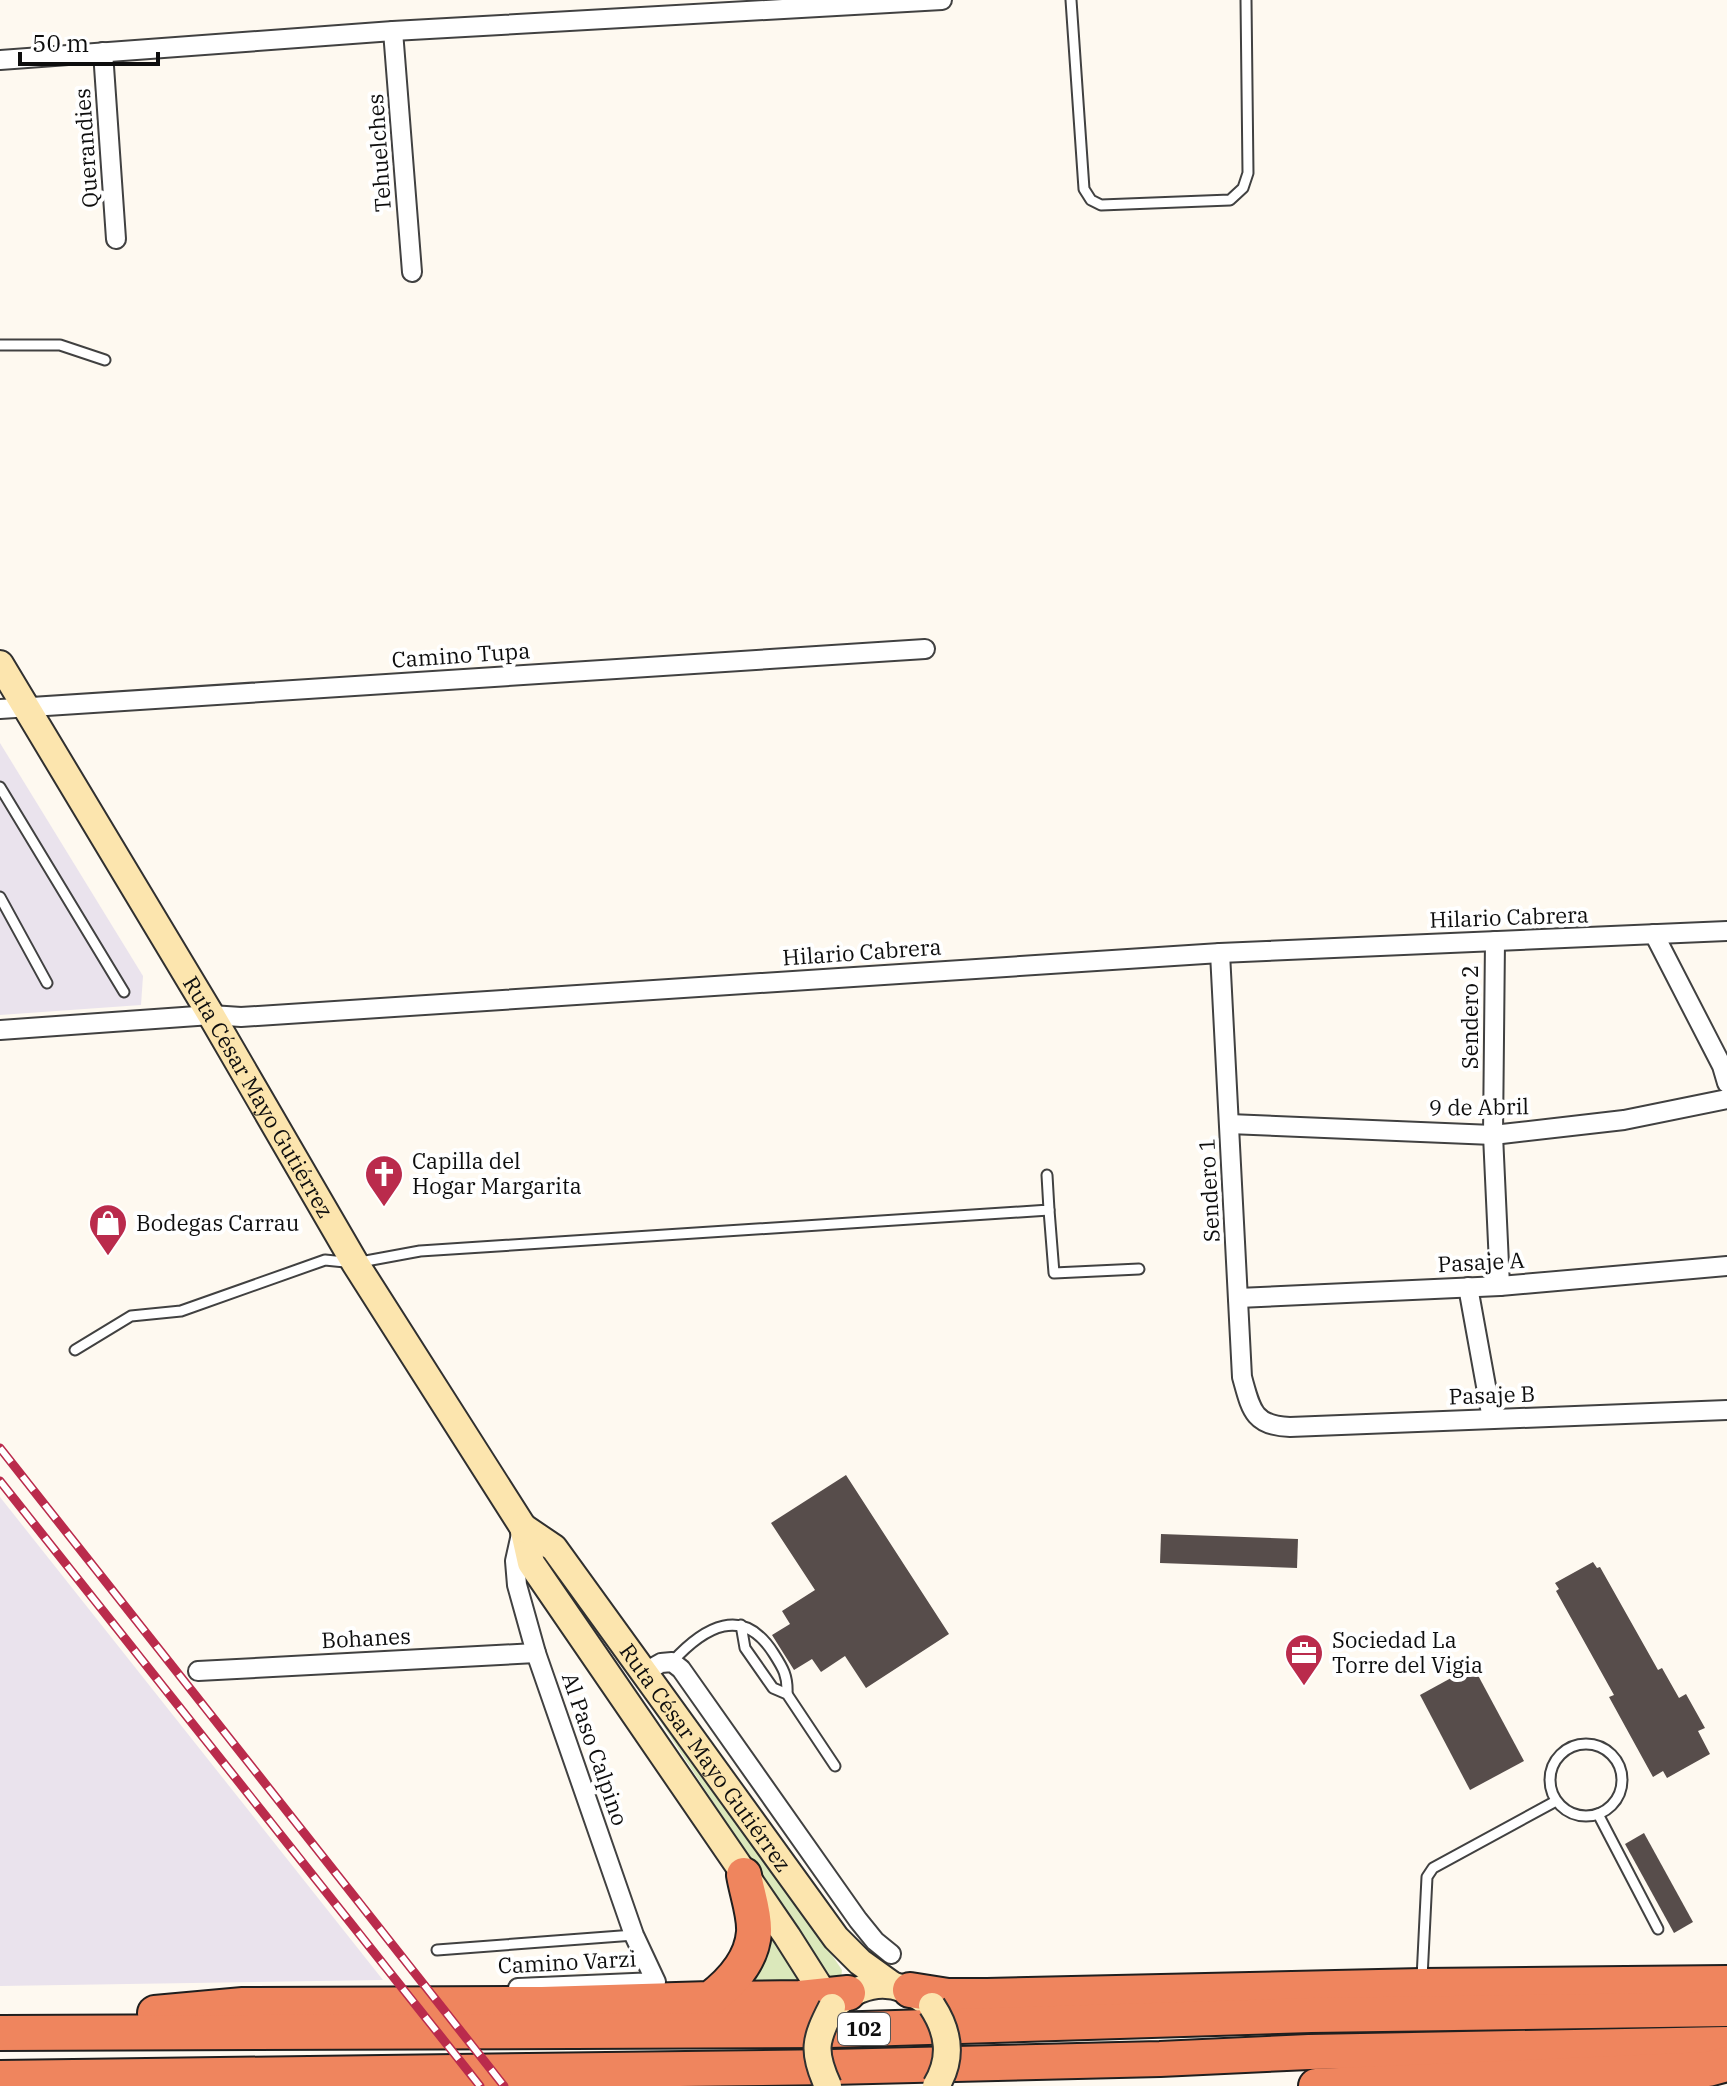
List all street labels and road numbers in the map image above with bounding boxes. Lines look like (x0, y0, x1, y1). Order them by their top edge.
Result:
street label: Querandies (67, 87, 104, 209)
street label: Tehuelches (360, 93, 397, 213)
street label: Camino Tupa (391, 635, 531, 674)
street label: Hilario Cabrera (1429, 899, 1589, 934)
street label: Hilario Cabrera (781, 931, 942, 972)
street label: Sendero 2 (1455, 965, 1484, 1069)
street label: Ruta César Mayo Gutiérrez (177, 970, 340, 1223)
street label: 9 de Abril (1429, 1091, 1529, 1122)
street label: Sendero 1 (1191, 1137, 1226, 1243)
street label: Pasaje A (1437, 1245, 1525, 1278)
street label: Pasaje B (1448, 1379, 1536, 1411)
street label: Bohanes (321, 1621, 411, 1654)
street label: Ruta César Mayo Gutiérrez (614, 1637, 798, 1877)
street label: Al Paso Calpino (556, 1669, 635, 1829)
street label: Camino Varzi (497, 1943, 637, 1980)
road number: 102 (838, 2013, 890, 2045)

